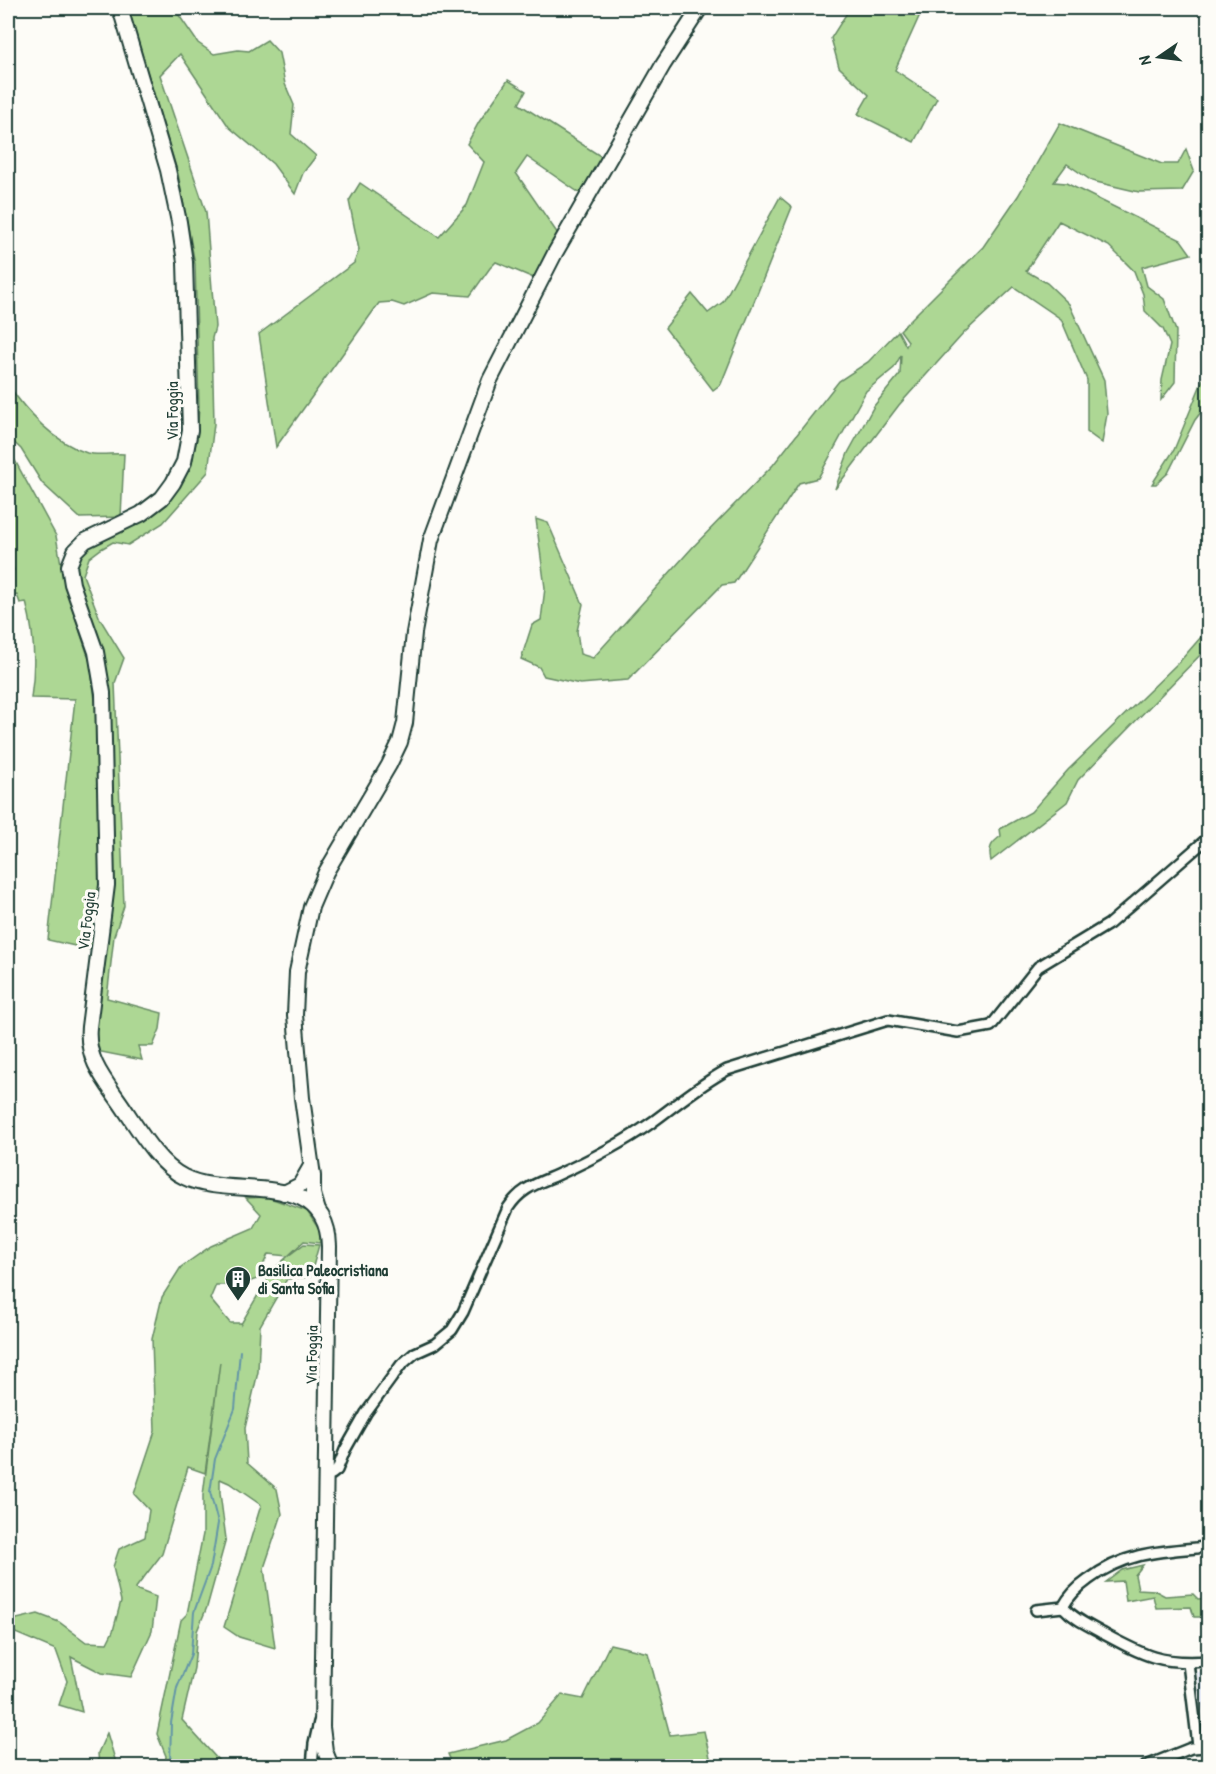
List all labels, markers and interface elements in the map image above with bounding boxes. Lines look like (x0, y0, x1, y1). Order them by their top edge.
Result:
north arrow (1129, 27, 1189, 87)
text: N (1133, 53, 1156, 67)
street label: Via Foggia (161, 381, 183, 441)
street label: Via Foggia (71, 890, 101, 952)
place label: Basilica Paleocristiana di Santa Sofia (258, 1259, 389, 1299)
building icon: Basilica Paleocristiana di Santa Sofia (223, 1264, 253, 1302)
street label: Via Foggia (299, 1325, 323, 1385)

